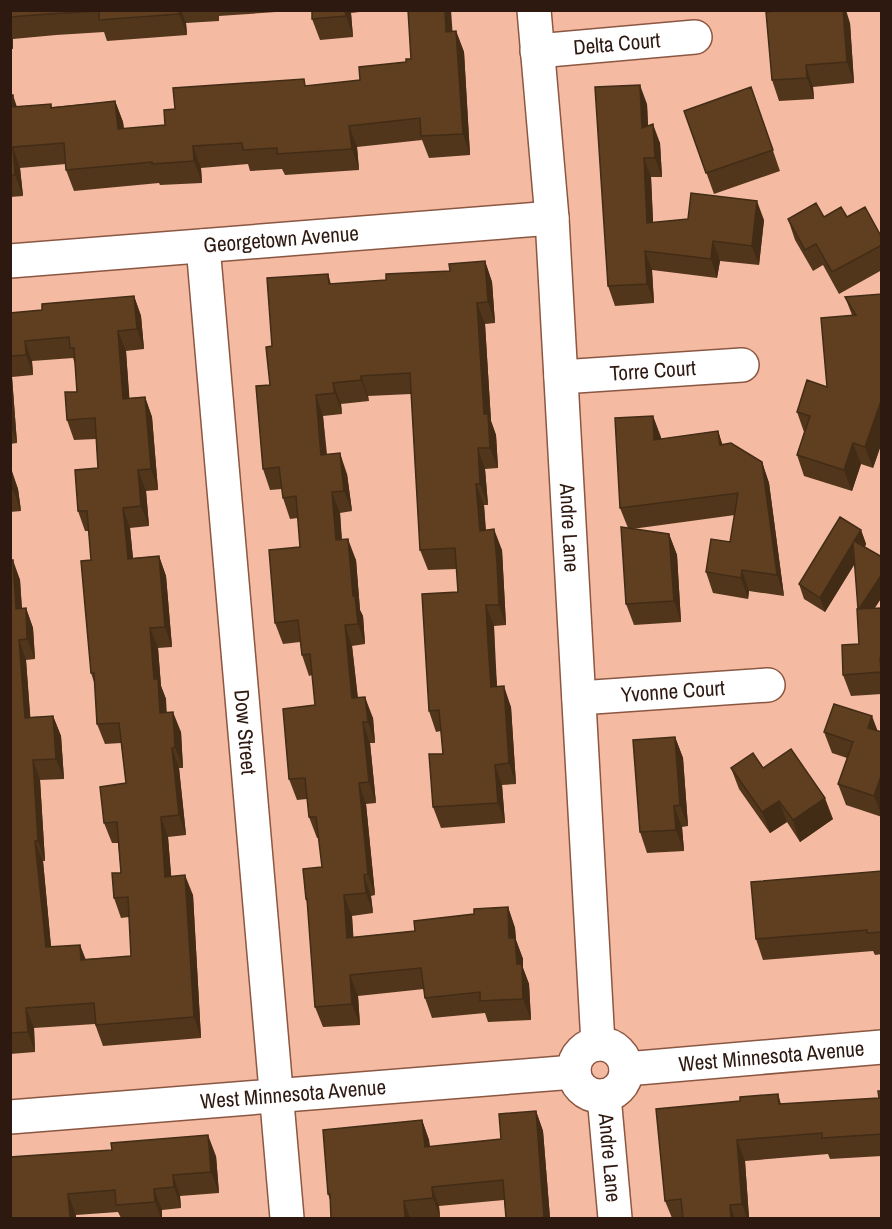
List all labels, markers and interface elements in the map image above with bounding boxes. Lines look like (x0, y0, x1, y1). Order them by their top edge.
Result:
street label: Delta Court (572, 25, 662, 62)
street label: Georgetown Avenue (202, 218, 360, 260)
street label: Torre Court (609, 353, 697, 388)
street label: Andre Lane (553, 481, 587, 573)
street label: Yvonne Court (620, 673, 726, 709)
street label: Dow Street (227, 688, 264, 776)
street label: West Minnesota Avenue (677, 1034, 865, 1078)
street label: West Minnesota Avenue (199, 1072, 387, 1116)
street label: Andre Lane (592, 1111, 629, 1203)

